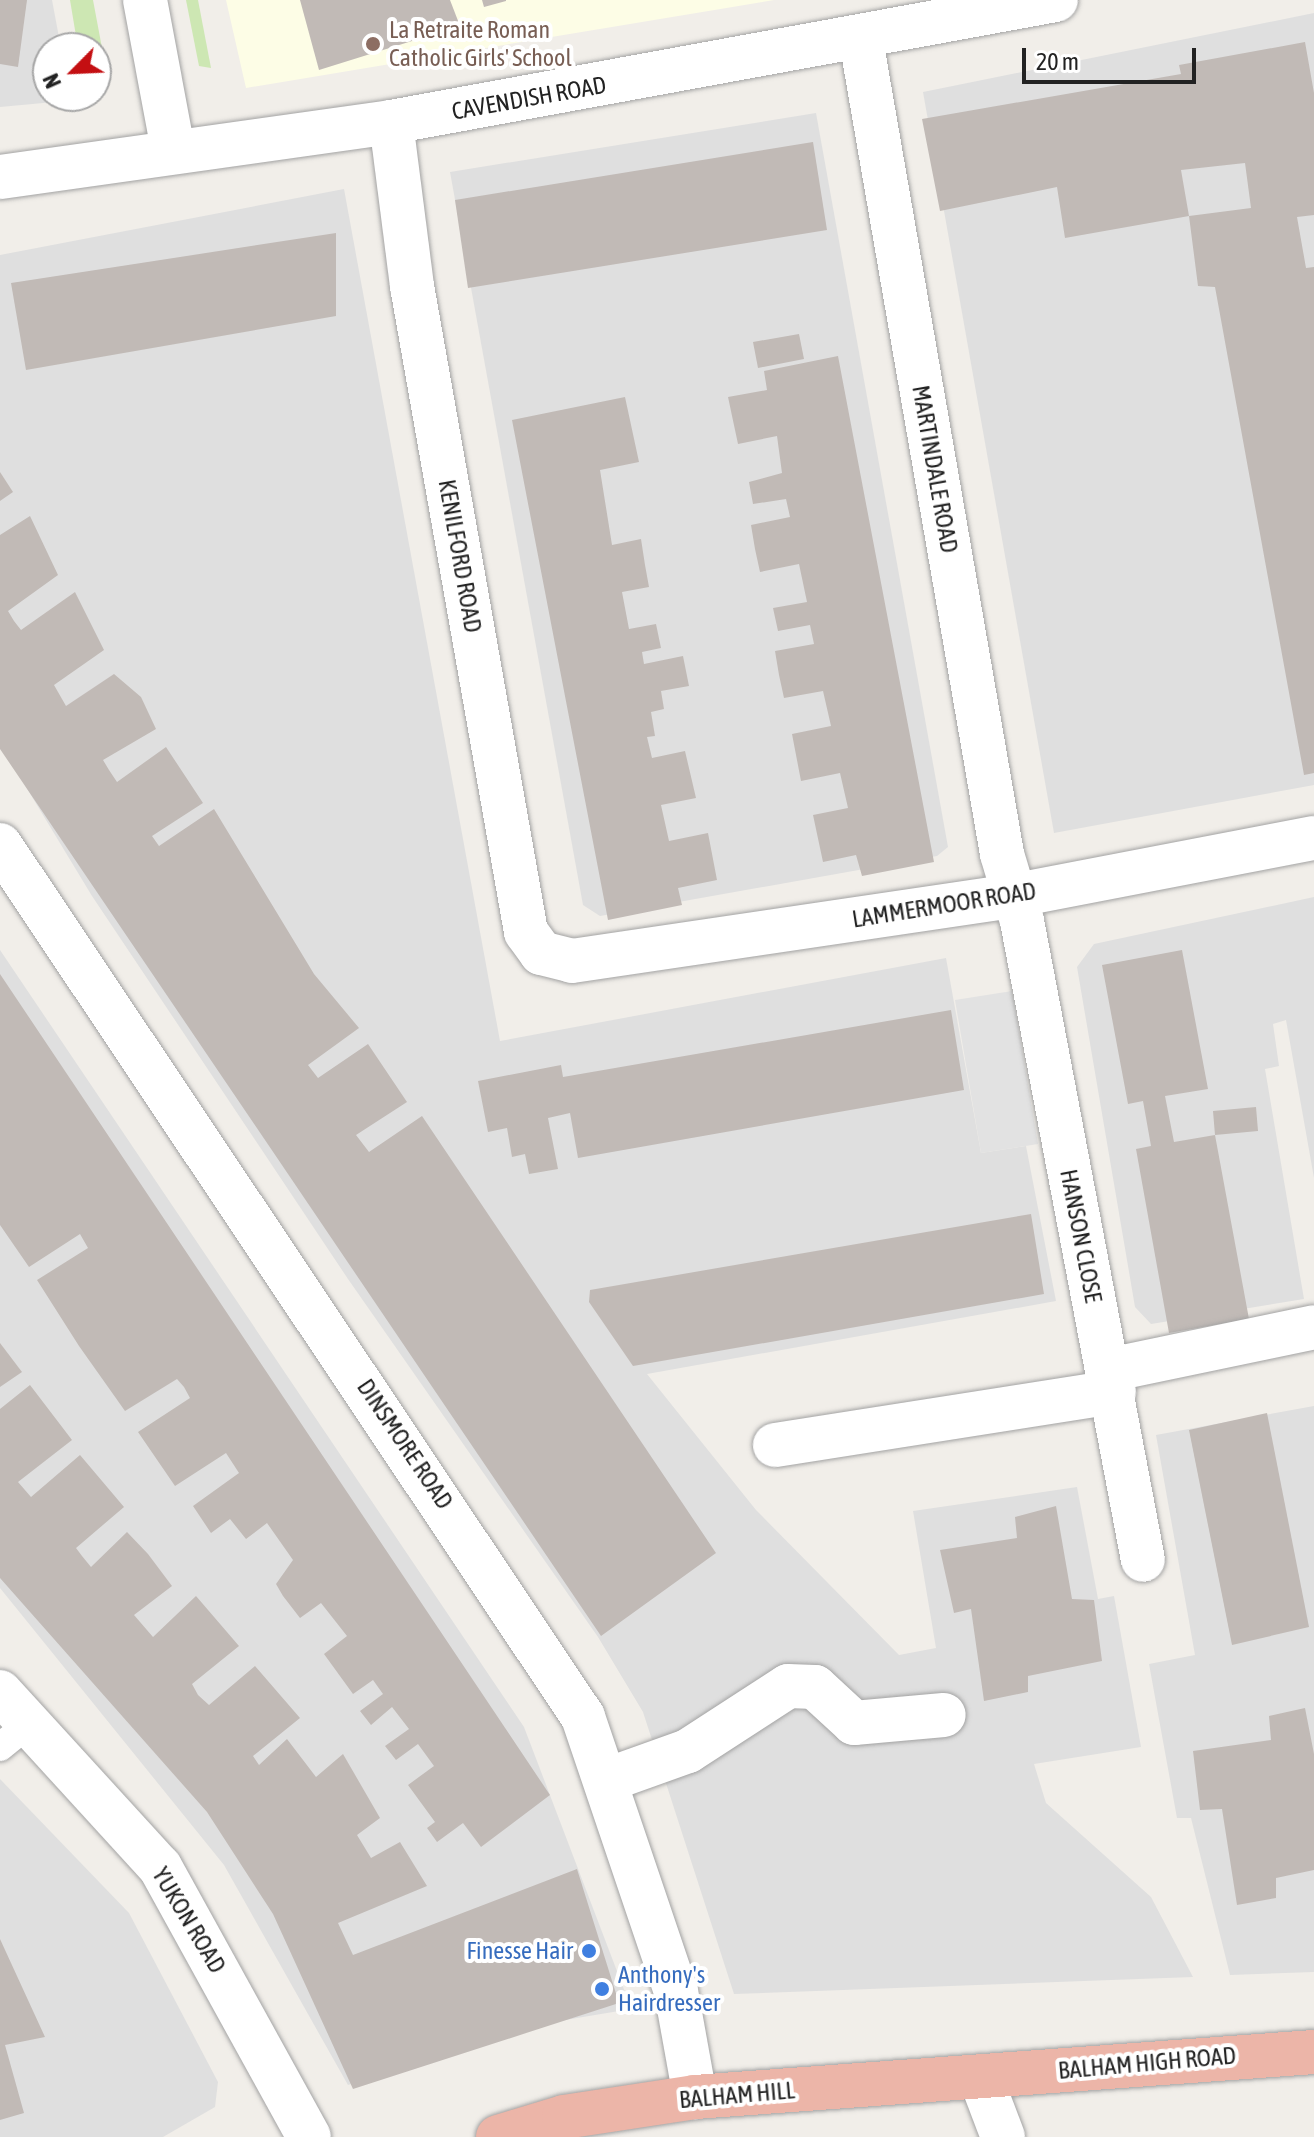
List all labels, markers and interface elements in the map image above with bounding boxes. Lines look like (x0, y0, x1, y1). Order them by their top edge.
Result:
place label: La Retraite Roman Catholic Girls' School (389, 16, 572, 72)
north arrow (32, 32, 112, 112)
scale bar (1026, 32, 1200, 82)
marker: La Retraite Roman Catholic Girls' School (364, 35, 382, 53)
text: 20 m (1036, 48, 1079, 75)
text: N (37, 70, 66, 92)
street label: CAVENDISH ROAD (450, 70, 608, 126)
street label: MARTINDALE ROAD (906, 383, 964, 555)
street label: KENILFORD ROAD (432, 477, 488, 635)
street label: LAMMERMOOR ROAD (850, 876, 1038, 934)
street label: HANSON CLOSE (1054, 1167, 1108, 1305)
street label: DINSMORE ROAD (351, 1374, 459, 1514)
street label: YUKON ROAD (146, 1862, 232, 1978)
place label: Finesse Hair (466, 1937, 573, 1965)
marker: Finesse Hair (580, 1942, 598, 1960)
place label: Anthony's Hairdresser (618, 1961, 720, 2017)
marker: Anthony's Hairdresser (593, 1980, 611, 1998)
street label: BALHAM HIGH ROAD (1057, 2041, 1237, 2085)
street label: BALHAM HILL (678, 2076, 796, 2114)

